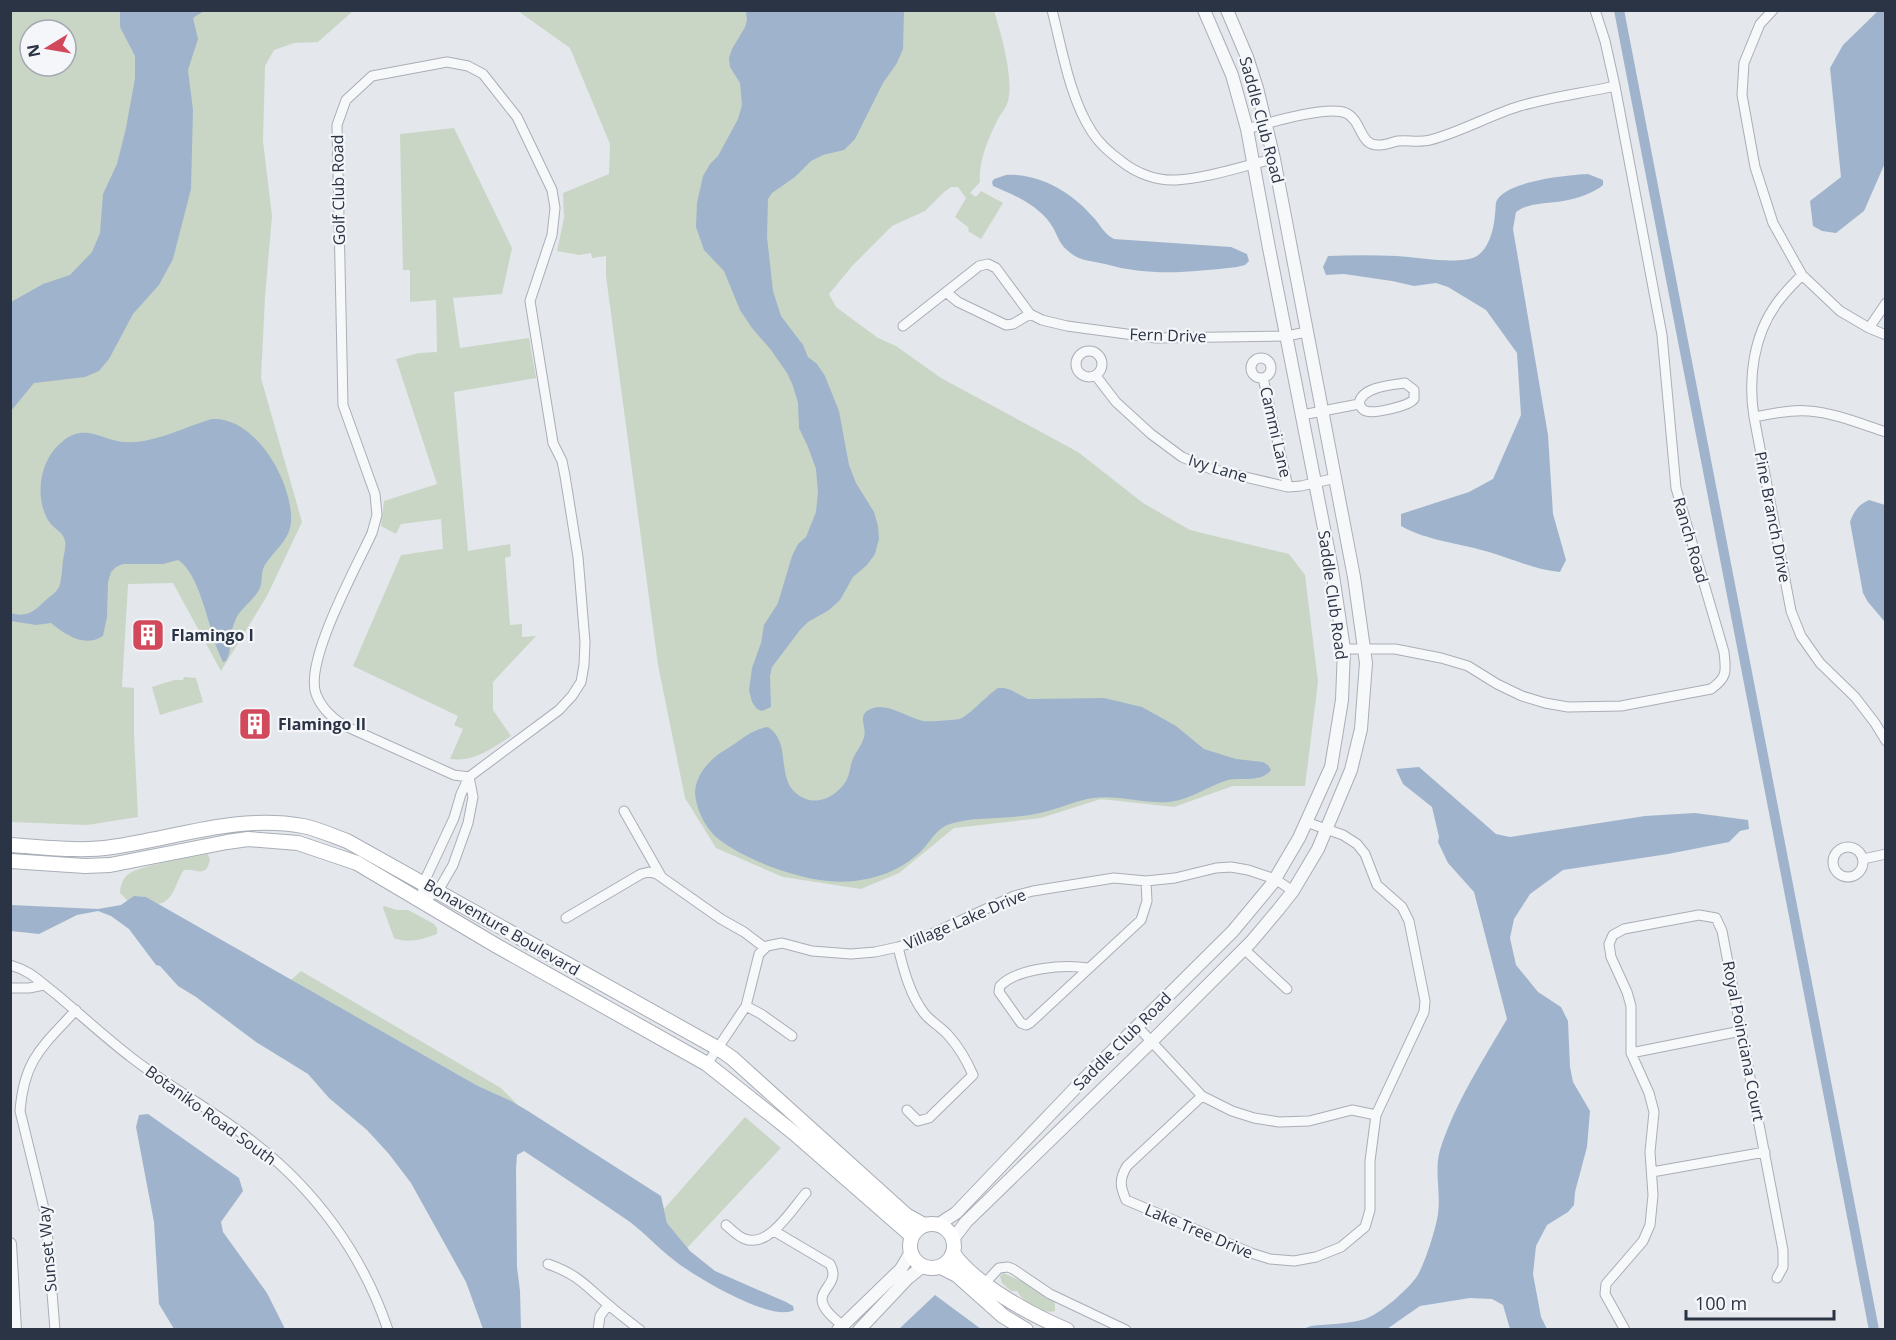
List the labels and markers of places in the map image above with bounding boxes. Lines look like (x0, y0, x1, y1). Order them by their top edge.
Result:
building icon: Flamingo I (130, 617, 166, 653)
place label: Flamingo I (171, 624, 254, 646)
building icon: Flamingo II (237, 706, 273, 742)
place label: Flamingo II (278, 713, 366, 735)

